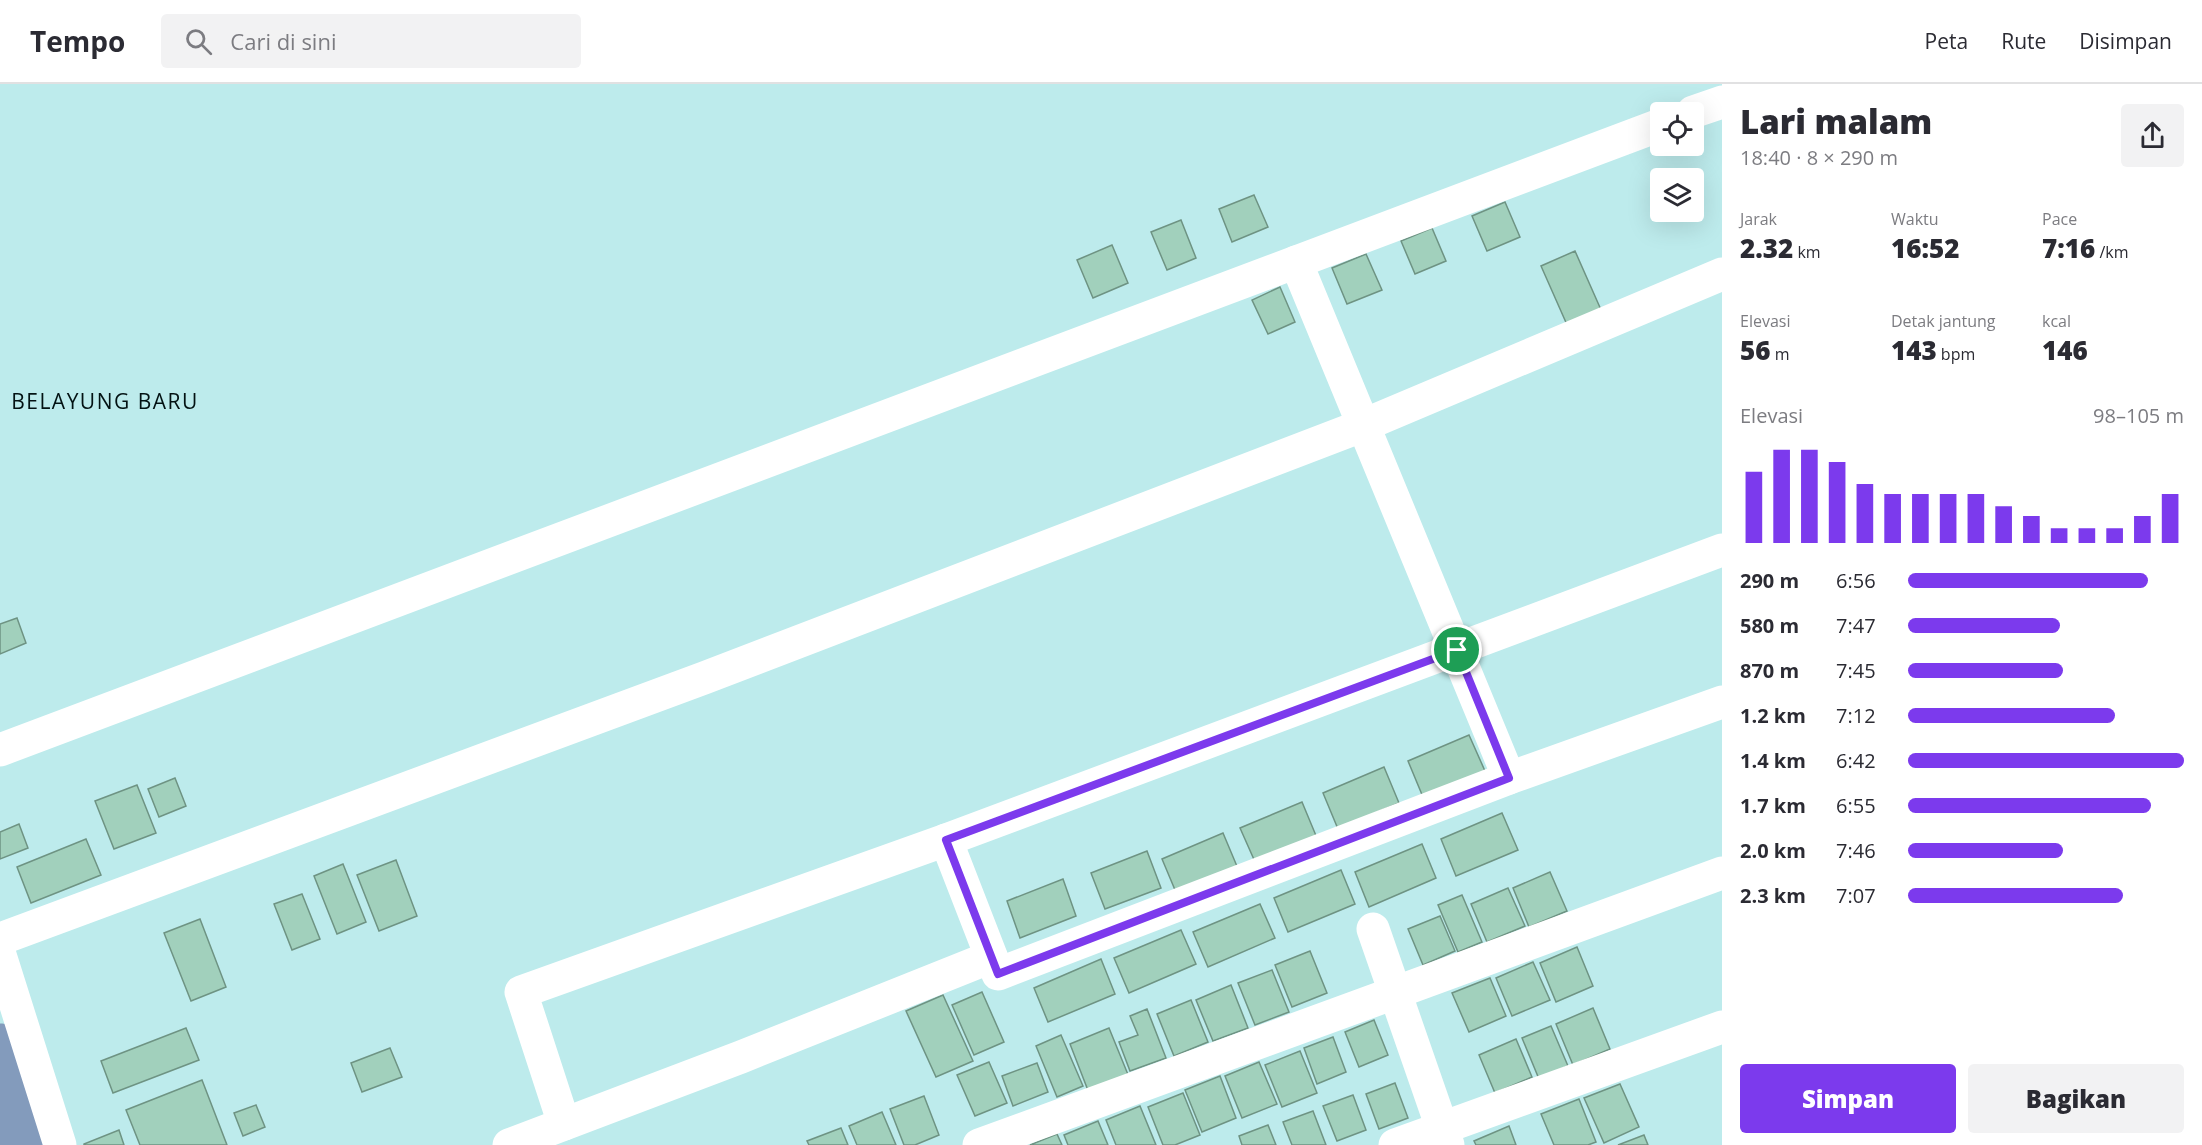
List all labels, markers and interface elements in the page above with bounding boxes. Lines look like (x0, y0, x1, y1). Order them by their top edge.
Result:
search box (161, 14, 581, 68)
text: Tempo (30, 22, 125, 60)
icon: search (182, 25, 215, 58)
text: Cari di sini (230, 26, 336, 56)
text: Peta (1925, 27, 1968, 55)
text: Rute (2001, 27, 2046, 55)
text: Disimpan (2079, 27, 2172, 55)
text: Lari malam (1740, 99, 1932, 144)
map controls (1650, 102, 1704, 222)
button: locate (1650, 102, 1704, 156)
button: share (2121, 104, 2184, 167)
text: 18:40 · 8 × 290 m (1740, 144, 1898, 171)
button: layers (1650, 168, 1704, 222)
text: Jarak (1740, 208, 1777, 230)
text: Waktu (1891, 208, 1939, 230)
text: Pace (2042, 208, 2077, 230)
text: 2.32 (1740, 230, 1793, 266)
text: 16:52 (1891, 230, 1959, 266)
text: 7:16 (2042, 230, 2095, 266)
text: km (1793, 241, 1821, 263)
text: /km (2095, 241, 2128, 263)
text: Elevasi (1740, 310, 1790, 332)
text: Detak jantung (1891, 310, 1996, 332)
text: kcal (2042, 310, 2071, 332)
text: 56 (1740, 332, 1770, 368)
text: 143 (1891, 332, 1937, 368)
text: 146 (2042, 332, 2088, 368)
text: m (1770, 343, 1789, 365)
text: bpm (1937, 343, 1975, 365)
district label: BELAYUNG BARU (11, 387, 199, 415)
text: Elevasi (1740, 402, 1803, 429)
text: 98–105 m (2093, 402, 2184, 429)
text: 290 m (1740, 567, 1799, 594)
text: 6:56 (1836, 567, 1876, 594)
text: 580 m (1740, 612, 1799, 639)
text: 7:47 (1836, 612, 1876, 639)
pin (1431, 624, 1482, 675)
icon: arrive (1440, 633, 1473, 666)
text: 870 m (1740, 657, 1799, 684)
text: 7:45 (1836, 657, 1876, 684)
text: 1.2 km (1740, 702, 1806, 729)
text: 7:12 (1836, 702, 1876, 729)
text: 1.4 km (1740, 747, 1806, 774)
text: 6:42 (1836, 747, 1876, 774)
text: 1.7 km (1740, 792, 1806, 819)
text: 6:55 (1836, 792, 1876, 819)
text: 2.0 km (1740, 837, 1806, 864)
text: 7:46 (1836, 837, 1876, 864)
text: 2.3 km (1740, 882, 1806, 909)
text: 7:07 (1836, 882, 1876, 909)
button: Simpan (1740, 1064, 1956, 1133)
button: Bagikan (1968, 1064, 2184, 1133)

